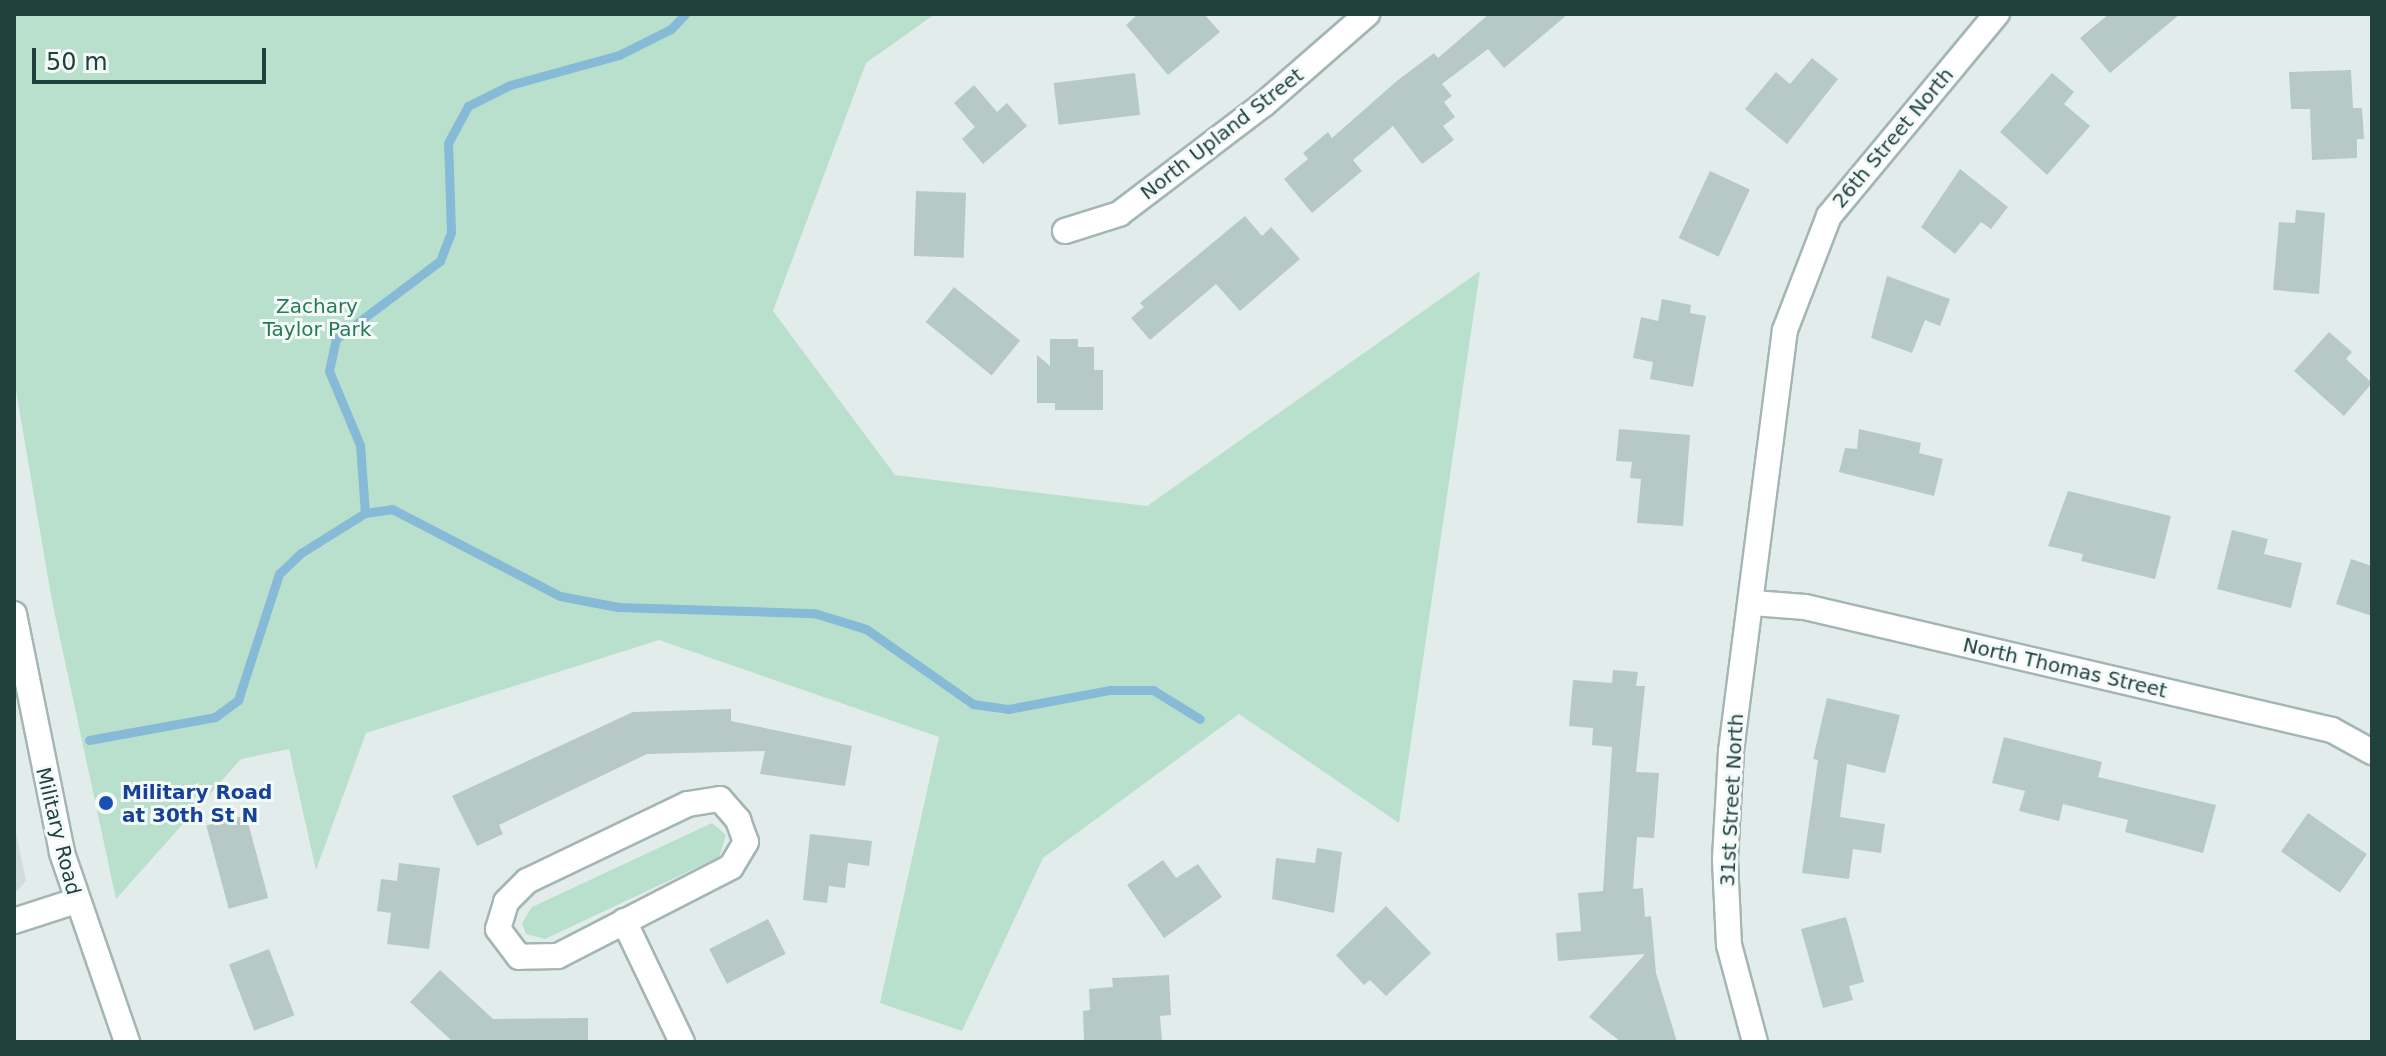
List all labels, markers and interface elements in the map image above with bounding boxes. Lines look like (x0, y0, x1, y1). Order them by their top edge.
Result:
scale bar (36, 32, 270, 82)
text: 50 m (46, 48, 108, 76)
street label: North Upland Street (1136, 63, 1308, 205)
street label: 26th Street North (1827, 63, 1959, 213)
park label: Zachary Taylor Park (263, 294, 371, 341)
street label: North Thomas Street (1961, 633, 2169, 703)
street label: 31st Street North (1715, 713, 1749, 887)
street label: Military Road (31, 765, 85, 897)
place label: Military Road at 30th St N (122, 780, 272, 827)
marker: Military Road at 30th St N (97, 794, 115, 812)

